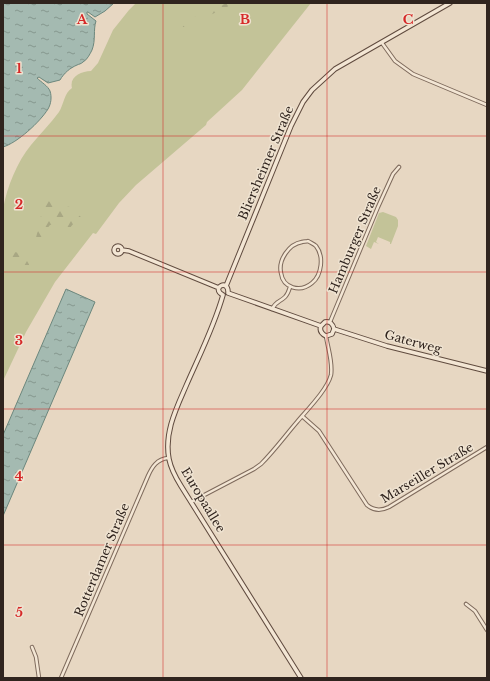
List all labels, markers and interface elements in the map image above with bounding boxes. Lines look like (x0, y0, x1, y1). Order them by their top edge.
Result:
text: A (76, 11, 88, 28)
text: B (240, 11, 250, 28)
text: C (403, 11, 414, 28)
text: 1 (16, 60, 22, 77)
street label: Bliersheimer Straße (235, 103, 296, 222)
street label: Hamburger Straße (325, 184, 384, 296)
text: 2 (15, 196, 23, 213)
street label: Gaterweg (383, 327, 444, 357)
text: 3 (15, 332, 23, 349)
street label: Marseiller Straße (378, 439, 476, 506)
street label: Europaallee (178, 465, 229, 535)
text: 4 (15, 468, 24, 485)
street label: Rotterdamer Straße (71, 501, 132, 619)
text: 5 (15, 604, 23, 621)

